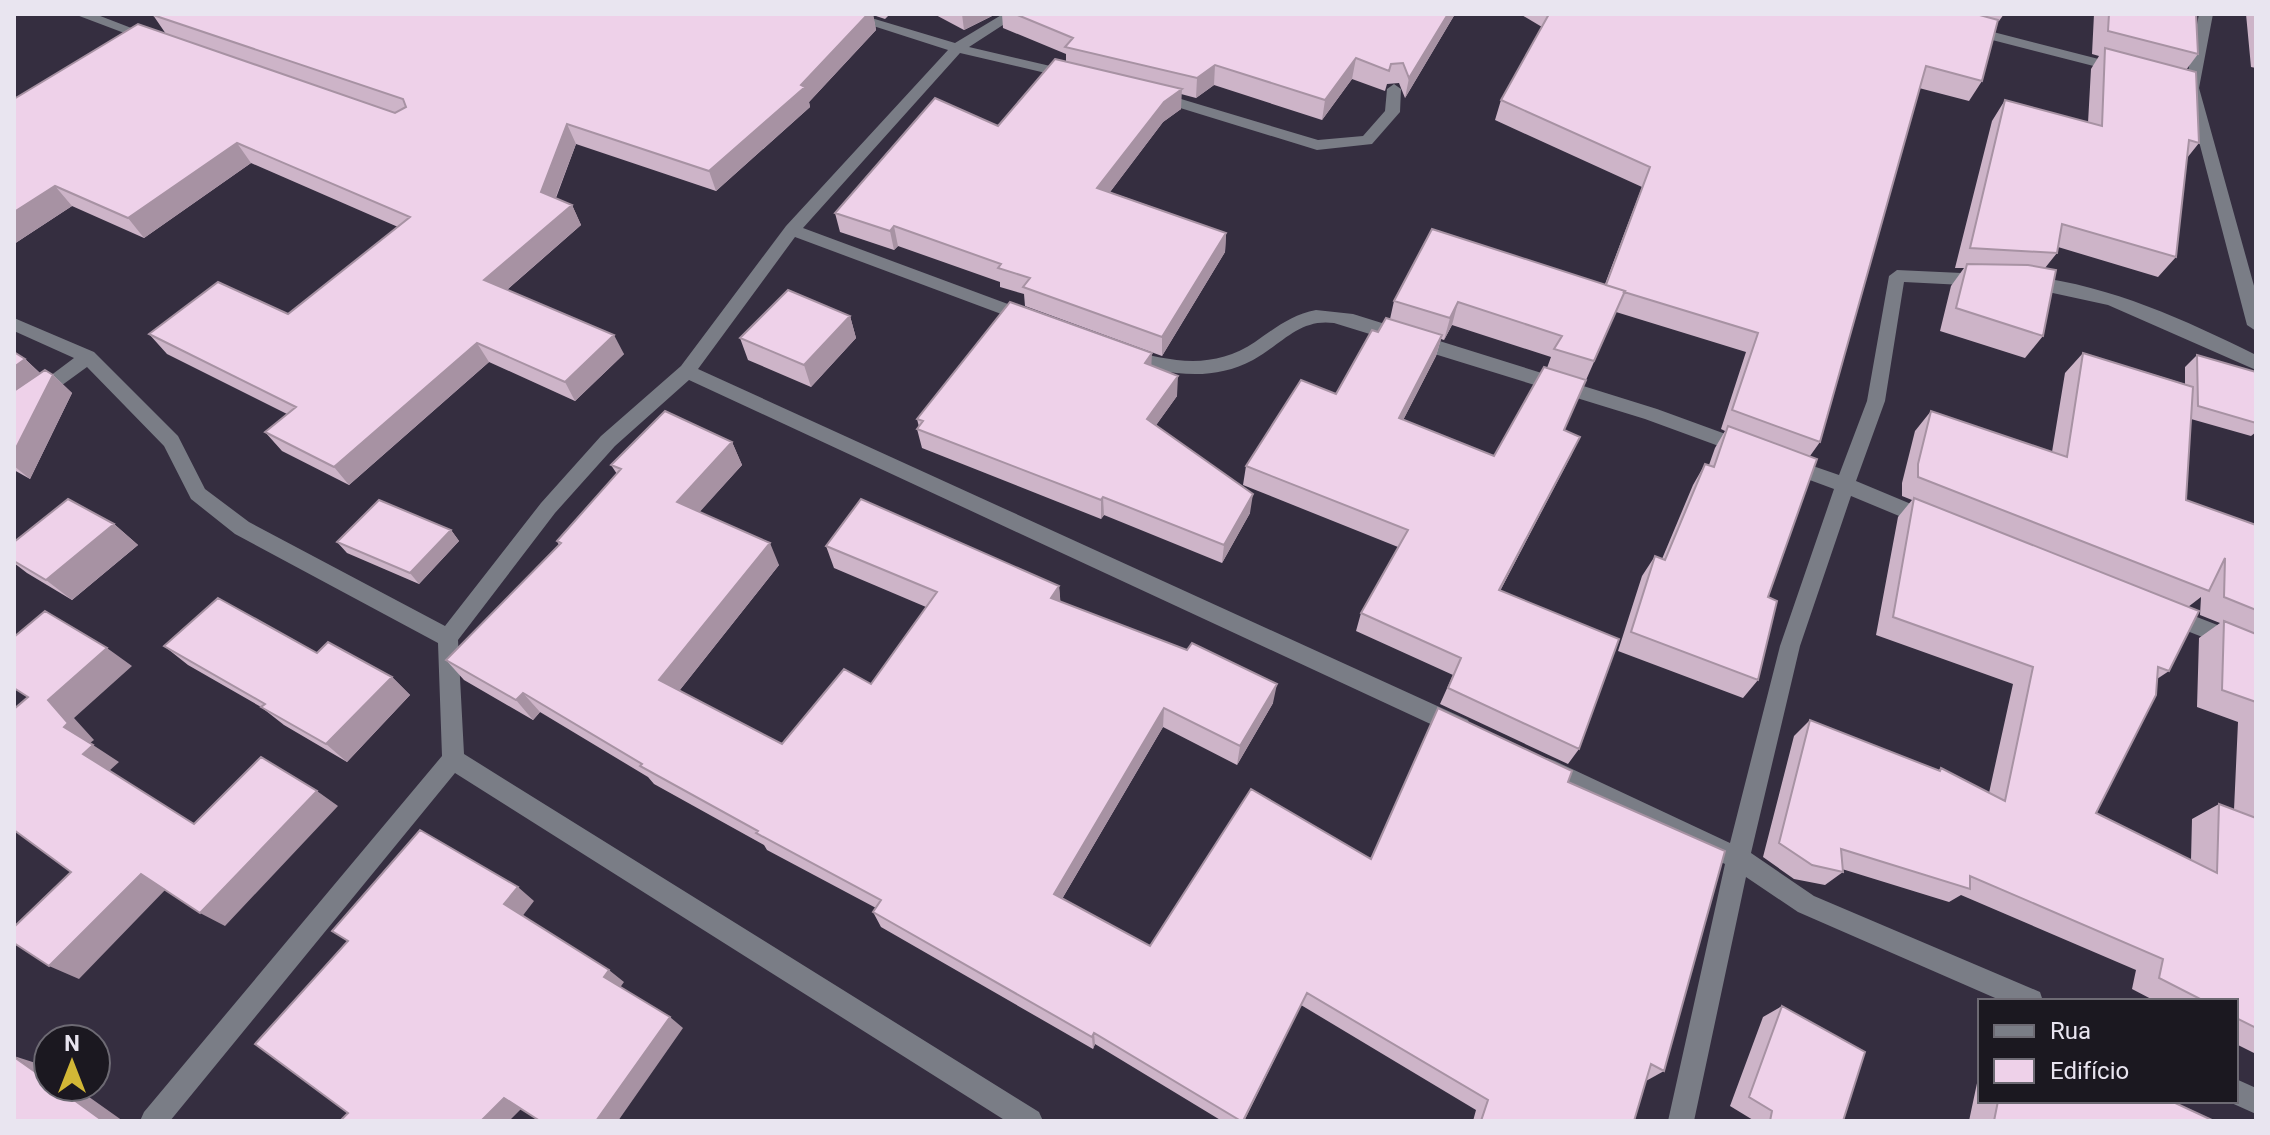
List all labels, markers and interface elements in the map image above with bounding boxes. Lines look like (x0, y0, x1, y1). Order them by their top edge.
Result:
legend (1978, 999, 2238, 1103)
text: Rua (2050, 1017, 2091, 1045)
north arrow (32, 1023, 112, 1103)
text: N (64, 1031, 80, 1056)
text: Edifício (2050, 1057, 2129, 1085)

